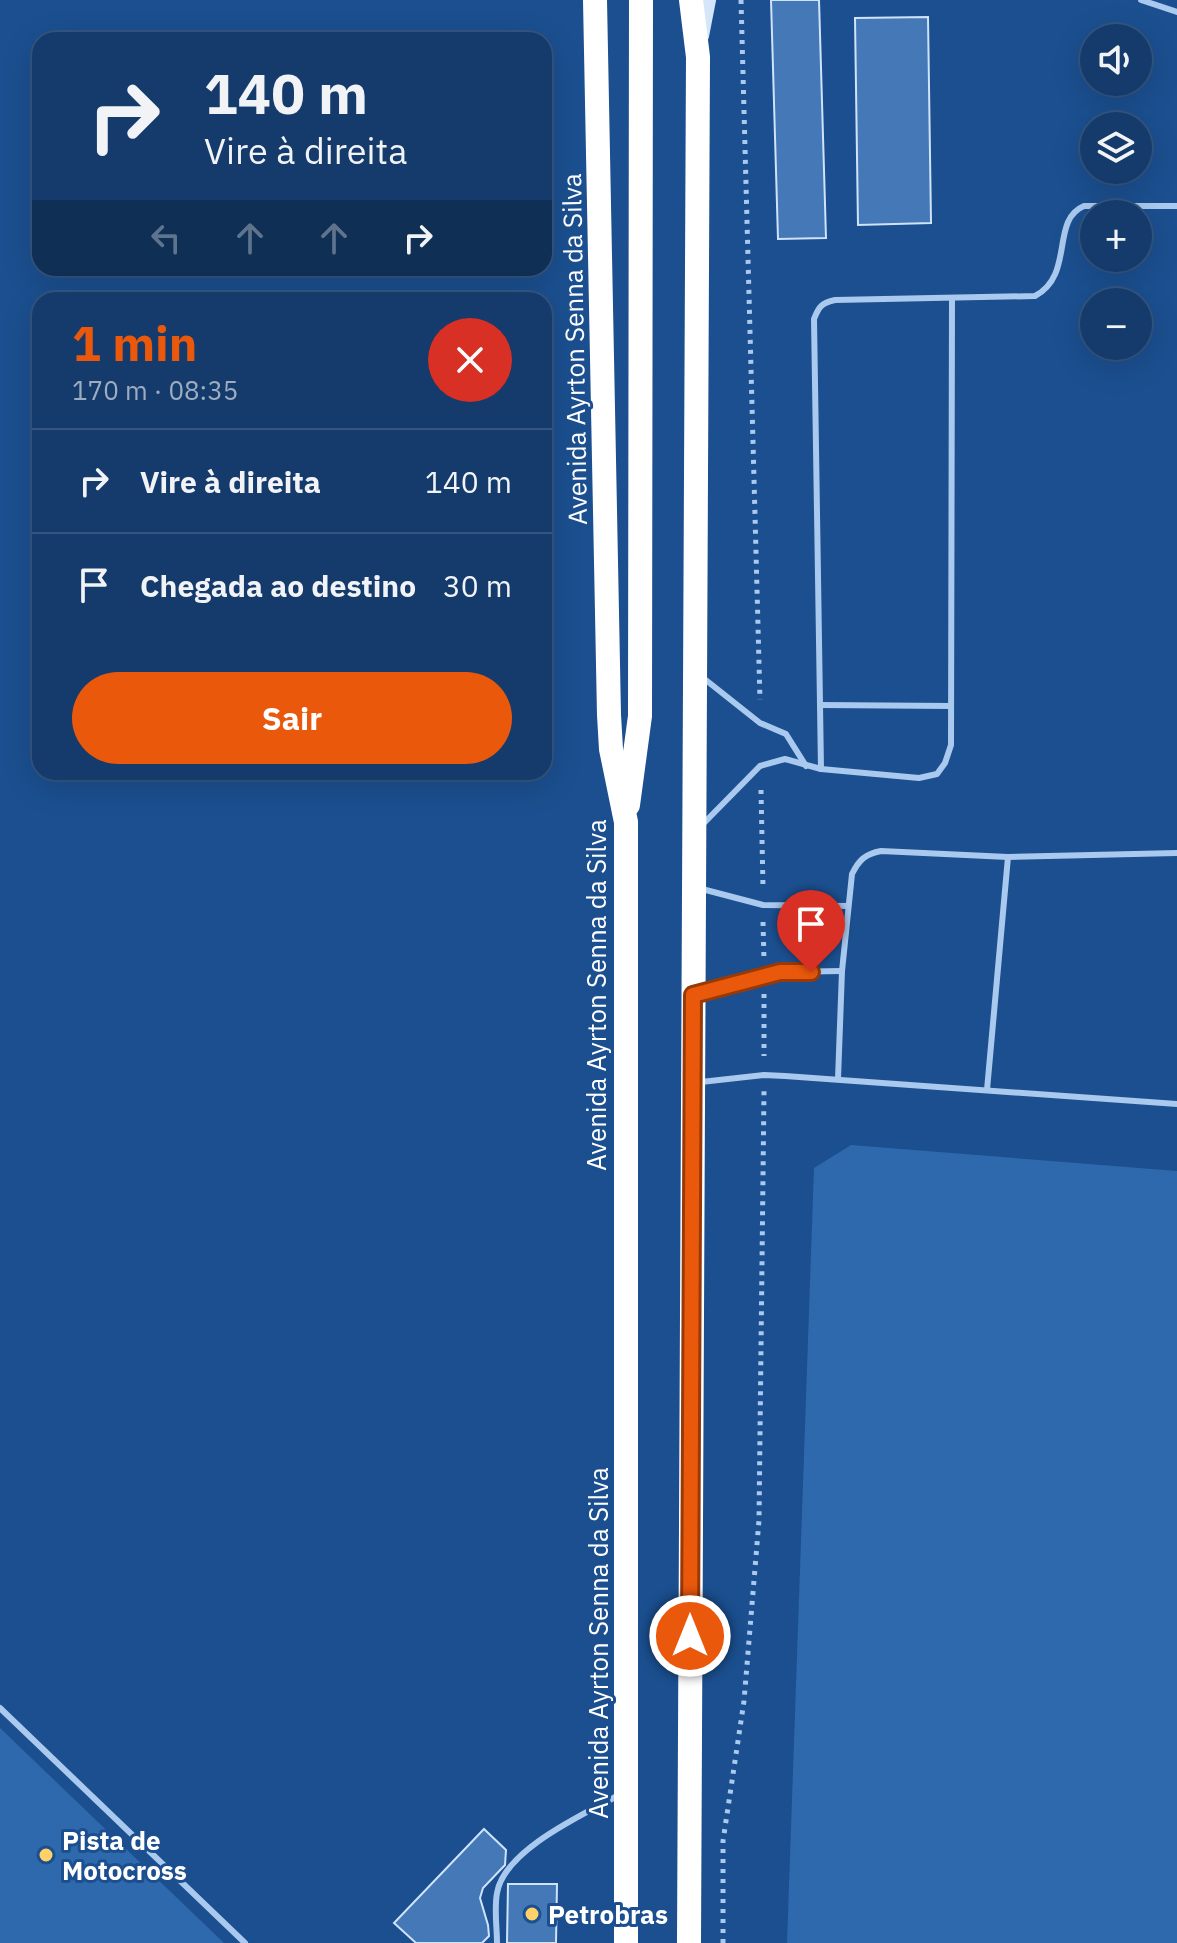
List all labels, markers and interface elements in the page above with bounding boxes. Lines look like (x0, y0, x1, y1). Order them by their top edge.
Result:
map controls (1080, 24, 1152, 360)
button: sound (1080, 24, 1152, 96)
text: 140 m (204, 57, 368, 129)
icon: right (72, 64, 176, 168)
button: layers (1080, 112, 1152, 184)
text: Vire à direita (204, 127, 407, 174)
street label: Avenida Ayrton Senna da Silva (554, 173, 594, 525)
button: + (1080, 200, 1152, 272)
icon: left (144, 216, 188, 260)
icon: ahead (228, 216, 272, 260)
icon: ahead (312, 216, 356, 260)
icon: right (396, 216, 440, 260)
button: − (1080, 288, 1152, 360)
text: 1 min (72, 312, 197, 374)
button: close (428, 318, 512, 402)
text: 170 m · 08:35 (72, 373, 238, 407)
icon: right (72, 459, 116, 503)
text: Vire à direita (140, 462, 321, 501)
text: 140 m (425, 462, 512, 501)
icon: arrive (72, 563, 116, 607)
text: Chegada ao destino (140, 566, 416, 605)
text: 30 m (443, 566, 512, 605)
button: Sair (72, 672, 512, 764)
street label: Avenida Ayrton Senna da Silva (579, 819, 613, 1171)
pin (777, 890, 845, 972)
icon: arrive (789, 902, 833, 946)
street label: Avenida Ayrton Senna da Silva (581, 1467, 615, 1819)
position arrow (648, 1594, 732, 1678)
place label: Pista de Motocross (62, 1823, 187, 1887)
marker: Pista de Motocross (37, 1846, 55, 1864)
place label: Petrobras (548, 1897, 668, 1931)
marker: Petrobras (523, 1905, 541, 1923)

